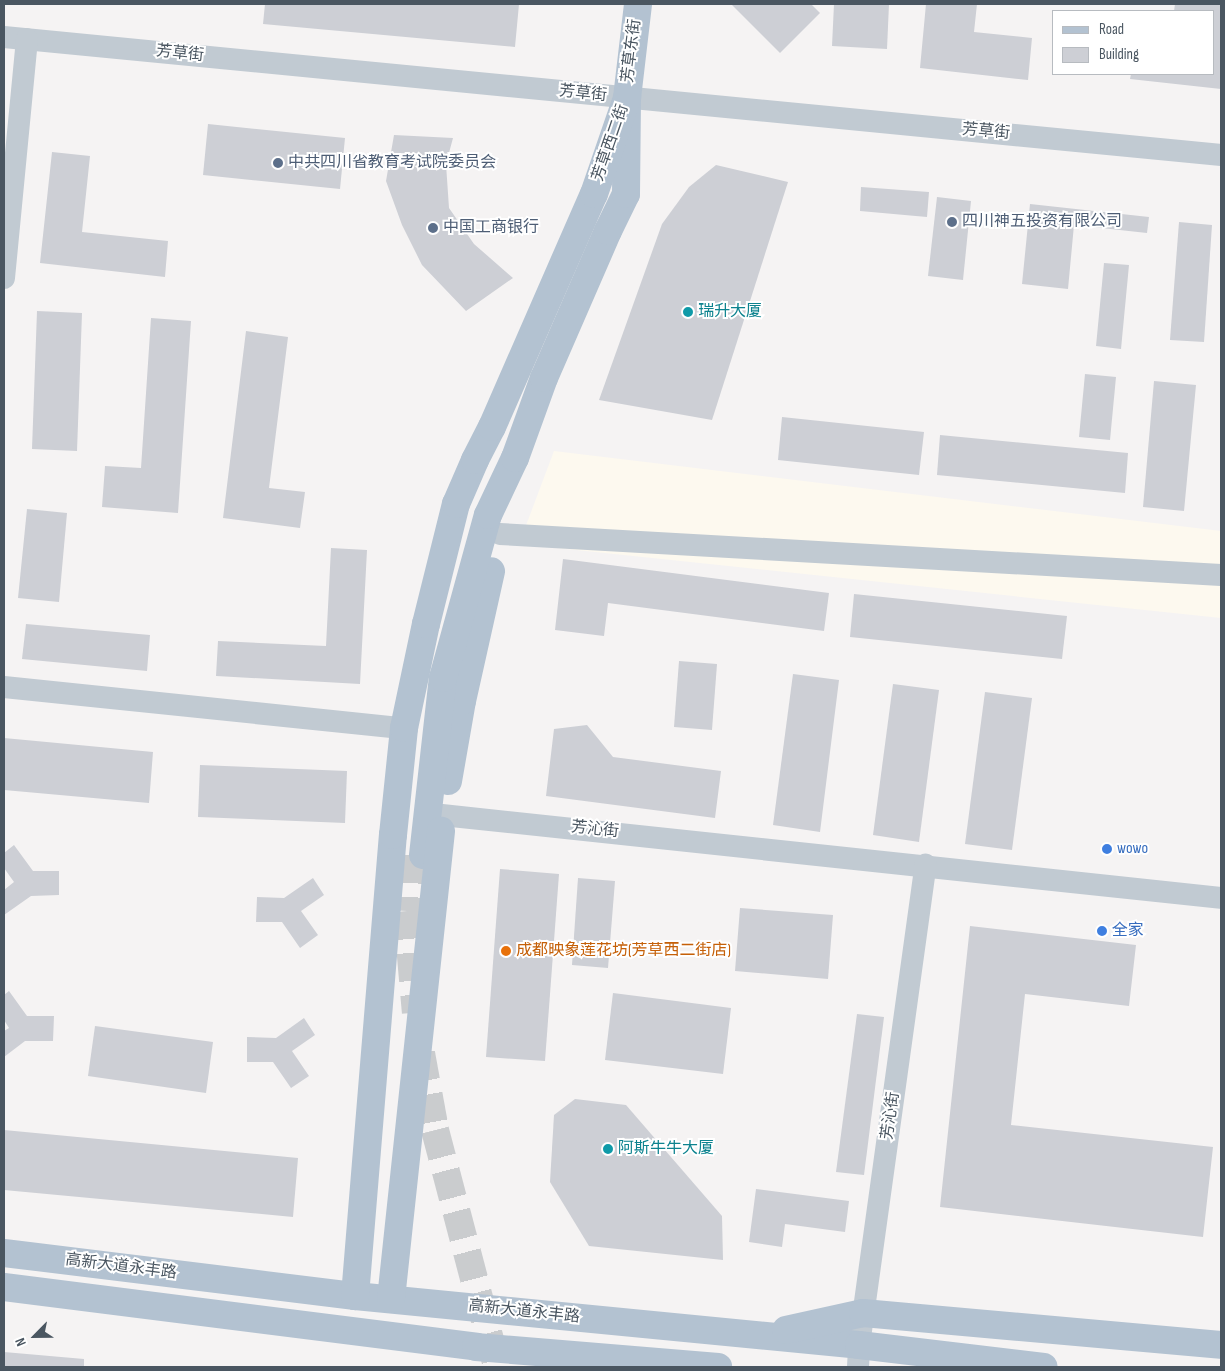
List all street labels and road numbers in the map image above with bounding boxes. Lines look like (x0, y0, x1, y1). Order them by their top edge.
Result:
street label: 芳草东街 (619, 18, 645, 84)
street label: 芳草街 (155, 42, 205, 66)
street label: 芳草街 (558, 82, 608, 106)
street label: 芳草西二街 (589, 102, 633, 184)
street label: 芳草街 (961, 120, 1011, 144)
street label: 芳沁街 (570, 818, 620, 842)
street label: 芳沁街 (878, 1091, 904, 1141)
street label: 高新大道永丰路 (64, 1251, 178, 1283)
street label: 高新大道永丰路 (467, 1297, 581, 1327)

